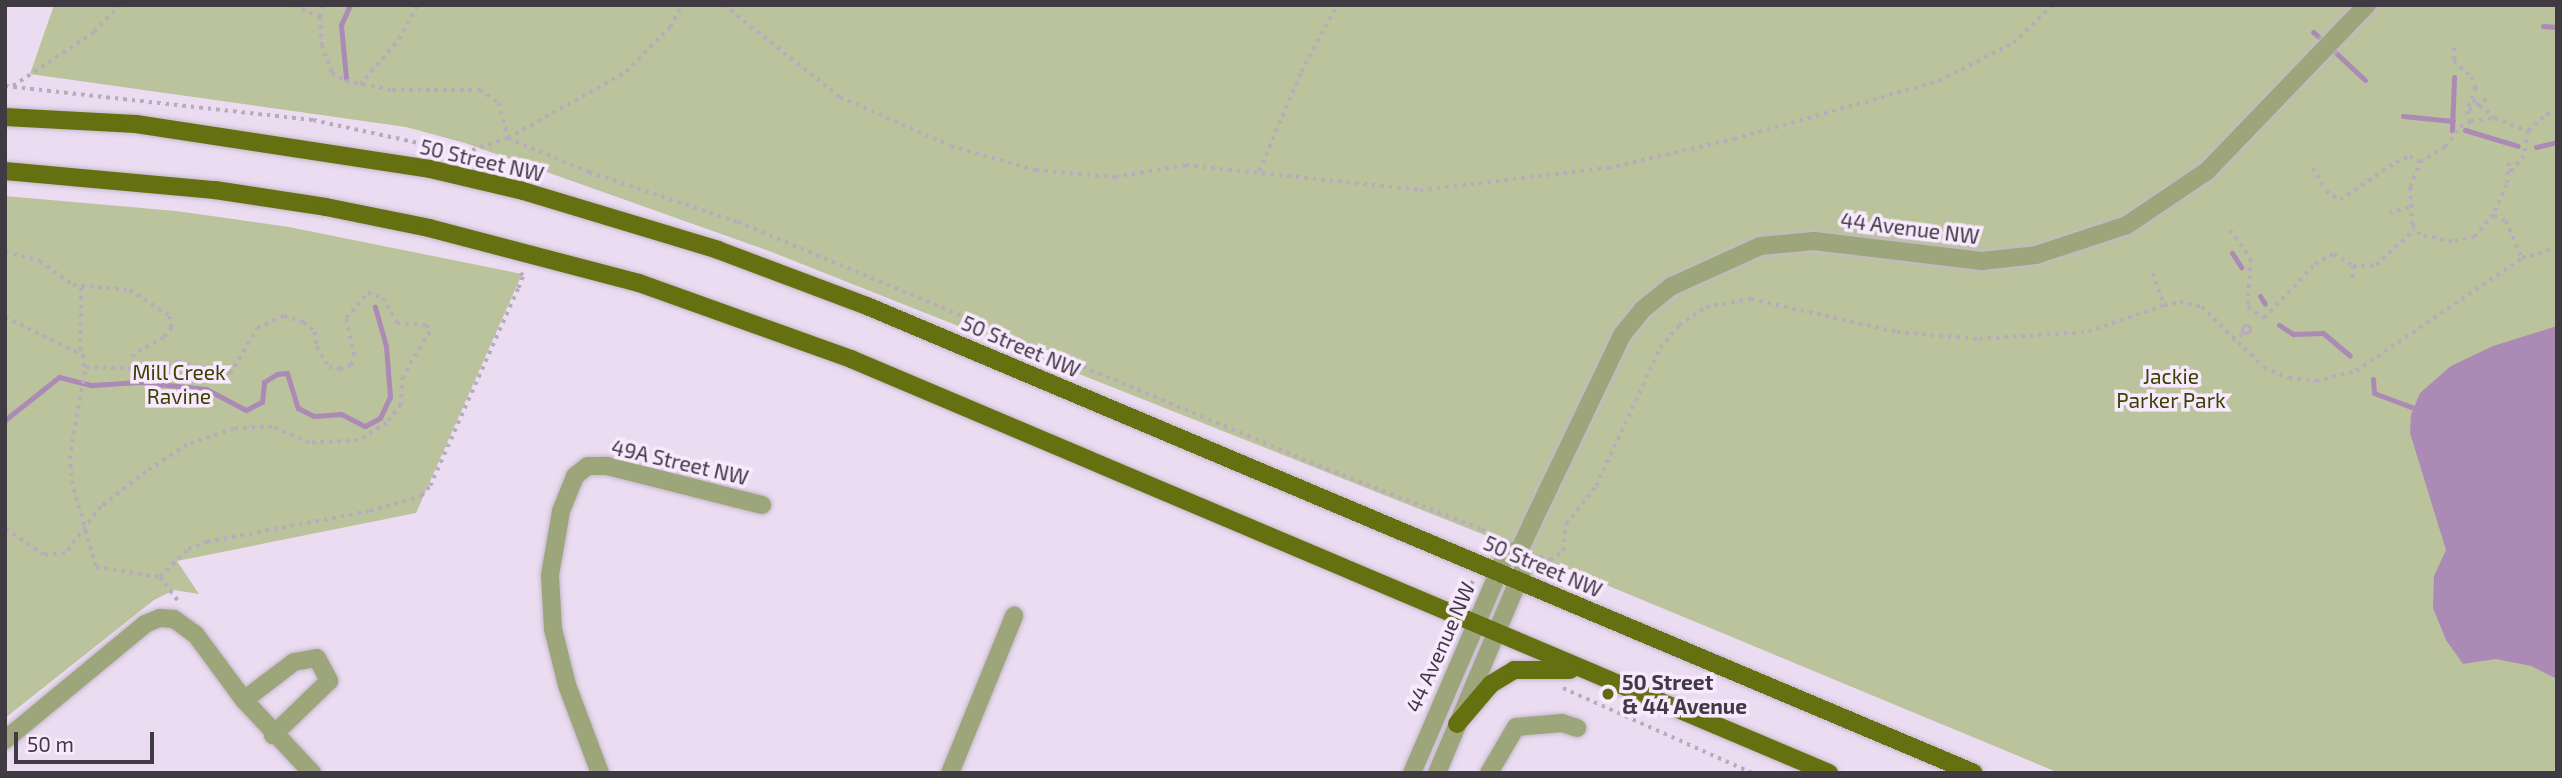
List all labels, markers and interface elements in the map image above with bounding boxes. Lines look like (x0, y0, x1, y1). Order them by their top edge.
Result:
street label: 50 Street NW (418, 134, 546, 186)
street label: 44 Avenue NW (1839, 207, 1981, 249)
street label: 50 Street NW (958, 310, 1084, 382)
park label: Mill Creek Ravine (132, 359, 226, 409)
park label: Jackie Parker Park (2116, 363, 2226, 413)
street label: 49A Street NW (609, 434, 751, 490)
street label: 50 Street NW (1480, 530, 1606, 602)
street label: 44 Avenue NW (1400, 578, 1480, 716)
place label: 50 Street & 44 Avenue (1622, 669, 1748, 719)
marker: 50 Street & 44 Avenue (1600, 686, 1616, 702)
scale bar (18, 718, 158, 762)
text: 50 m (27, 731, 74, 756)

